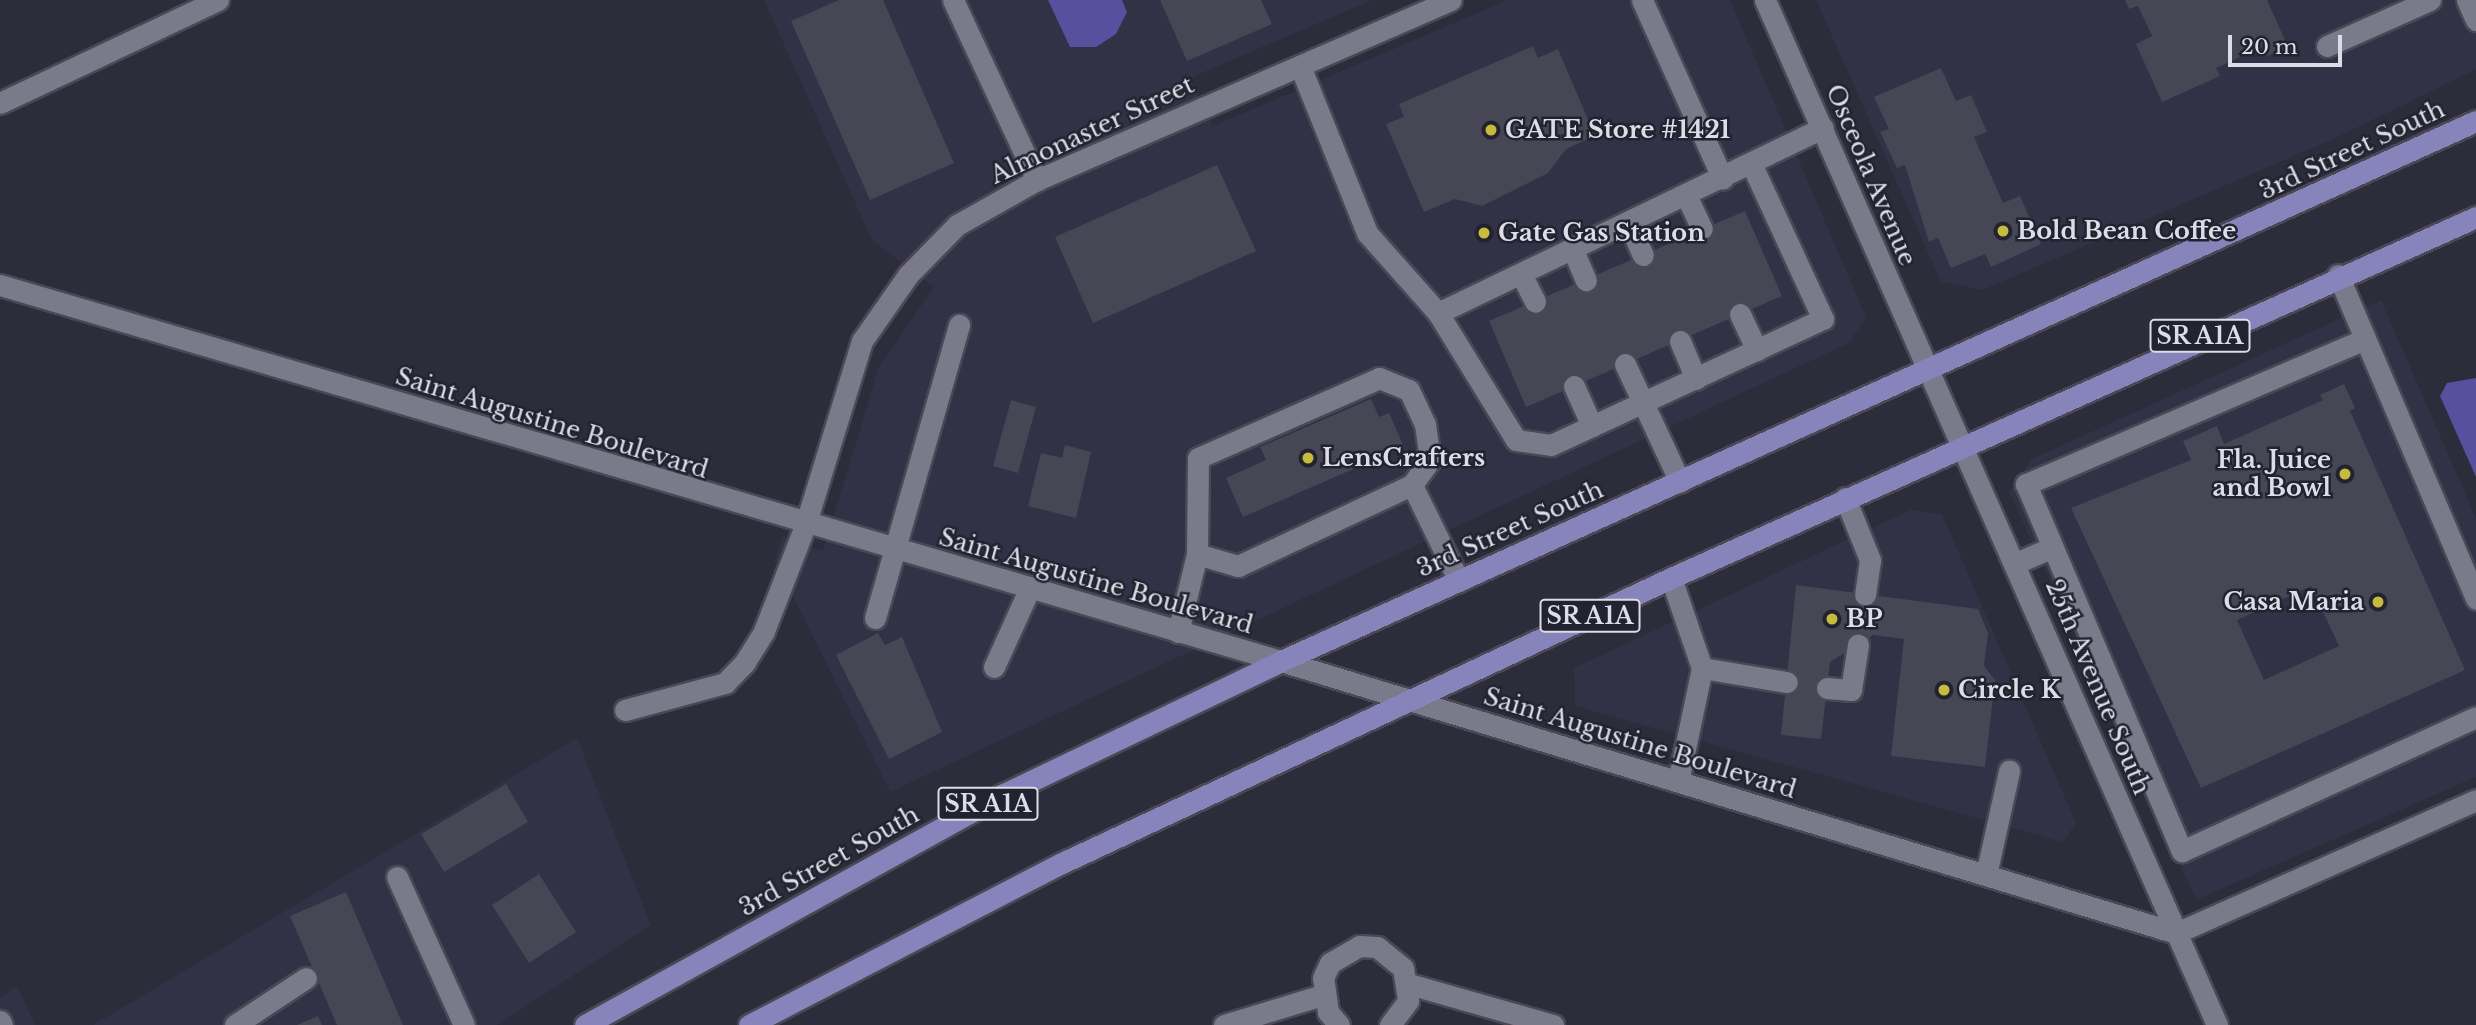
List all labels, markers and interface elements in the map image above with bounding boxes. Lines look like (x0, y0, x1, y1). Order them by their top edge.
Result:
scale bar (2231, 21, 2345, 65)
text: 20 m (2241, 34, 2298, 60)
street label: Almonaster Street (985, 70, 1199, 190)
street label: Osceola Avenue (1820, 80, 1922, 270)
street label: 3rd Street South (2255, 94, 2449, 206)
place label: GATE Store #1421 (1505, 116, 1730, 144)
marker: GATE Store #1421 (1483, 122, 1499, 138)
place label: Bold Bean Coffee (2017, 217, 2236, 245)
place label: Gate Gas Station (1498, 219, 1705, 247)
marker: Bold Bean Coffee (1995, 223, 2011, 239)
marker: Gate Gas Station (1476, 225, 1492, 241)
road number: SR A1A (2148, 316, 2252, 356)
street label: Saint Augustine Boulevard (392, 362, 712, 484)
place label: LensCrafters (1322, 444, 1485, 472)
place label: Fla. Juice and Bowl (2213, 446, 2331, 502)
marker: LensCrafters (1300, 450, 1316, 466)
marker: Fla. Juice and Bowl (2337, 466, 2353, 482)
street label: 3rd Street South (1412, 475, 1608, 583)
street label: Saint Augustine Boulevard (935, 522, 1257, 640)
street label: 25th Avenue South (2039, 575, 2157, 799)
place label: Casa Maria (2223, 588, 2364, 616)
marker: Casa Maria (2370, 594, 2386, 610)
road number: SR A1A (1538, 596, 1642, 636)
place label: BP (1846, 605, 1882, 633)
marker: BP (1824, 611, 1840, 627)
place label: Circle K (1958, 676, 2060, 704)
street label: Saint Augustine Boulevard (1480, 682, 1800, 804)
marker: Circle K (1936, 682, 1952, 698)
road number: SR A1A (936, 784, 1040, 824)
street label: 3rd Street South (734, 800, 924, 922)

